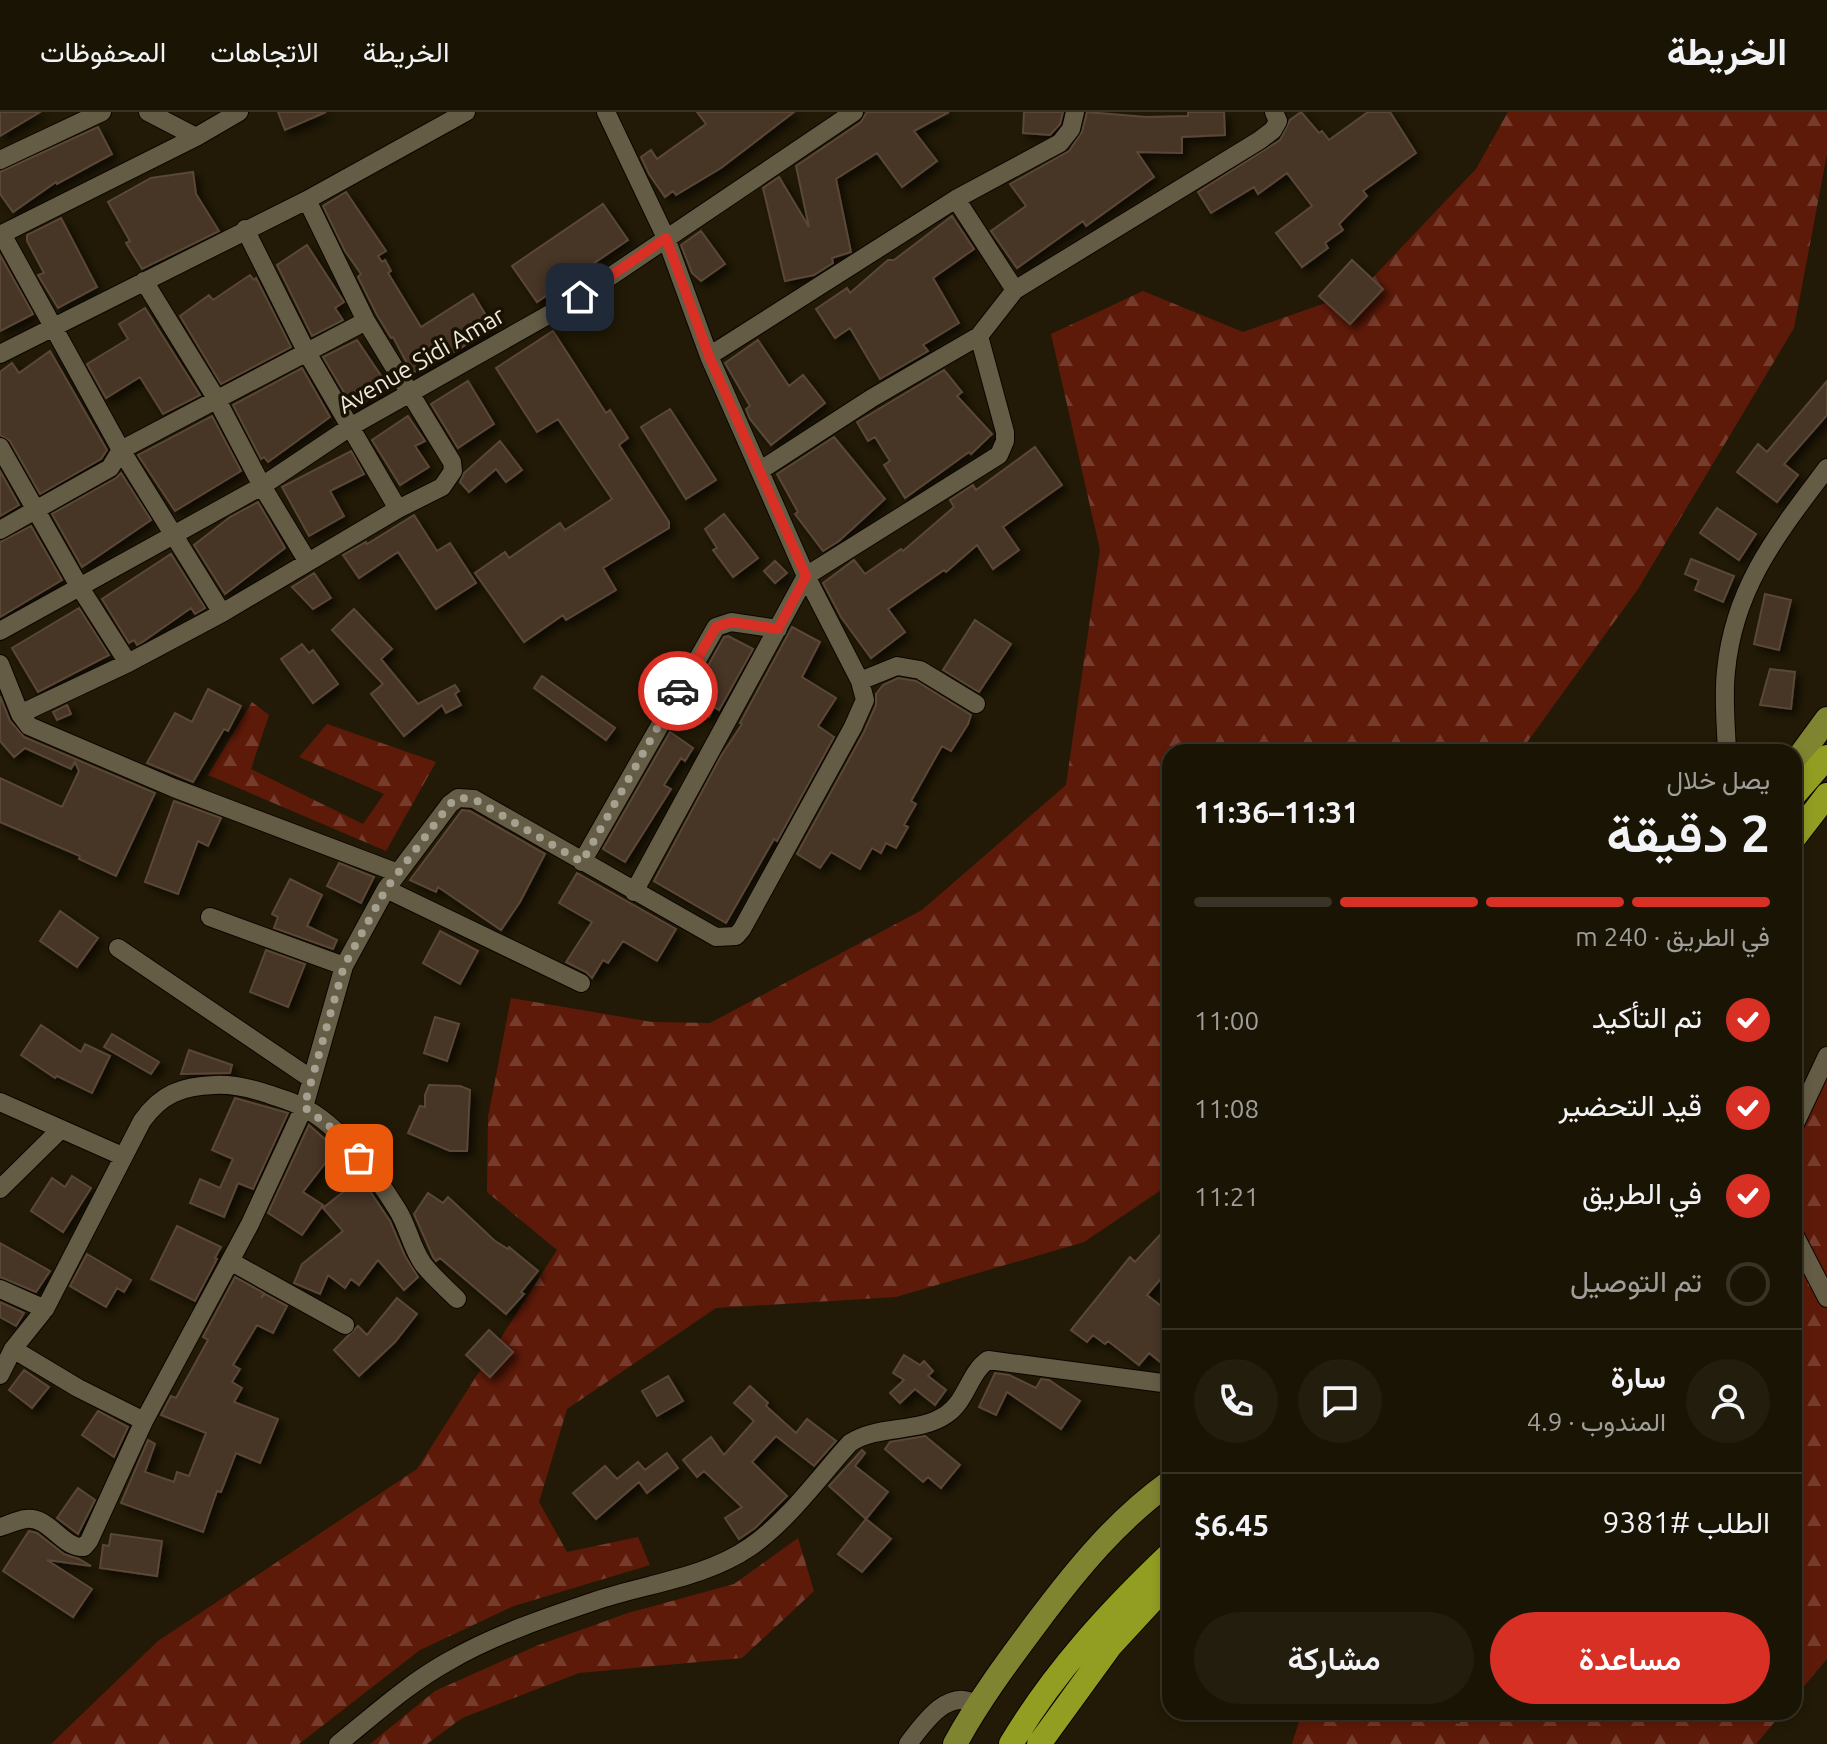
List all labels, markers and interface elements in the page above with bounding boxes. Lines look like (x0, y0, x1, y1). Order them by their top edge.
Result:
text: الخريطة (1667, 30, 1787, 72)
text: المحفوظات (40, 36, 166, 67)
text: الاتجاهات (210, 36, 319, 67)
text: الخريطة (363, 36, 449, 67)
pin (546, 263, 614, 331)
icon: home (558, 275, 602, 319)
street label: Avenue Sidi Amar (333, 301, 509, 419)
courier (638, 651, 718, 731)
icon: car (656, 669, 700, 713)
text: يصل خلال (1666, 765, 1770, 794)
text: 11:31–11:36 (1194, 795, 1359, 829)
text: 2 دقيقة (1606, 804, 1770, 862)
text: في الطريق · 240 m (1575, 922, 1770, 951)
icon: check (1726, 998, 1770, 1042)
text: تم التأكيد (1592, 1000, 1702, 1034)
text: 11:00 (1194, 1006, 1259, 1035)
icon: check (1726, 1086, 1770, 1130)
text: قيد التحضير (1558, 1088, 1702, 1122)
text: 11:08 (1194, 1094, 1259, 1123)
pin (325, 1124, 393, 1192)
icon: bag (337, 1136, 381, 1180)
icon: check (1726, 1174, 1770, 1218)
text: في الطريق (1582, 1176, 1702, 1210)
text: 11:21 (1194, 1182, 1259, 1211)
text: تم التوصيل (1570, 1264, 1702, 1298)
button: phone (1194, 1359, 1278, 1443)
button: chat (1298, 1359, 1382, 1443)
button: person (1686, 1359, 1770, 1443)
text: سارة (1611, 1360, 1666, 1394)
text: المندوب · 4.9 (1527, 1407, 1666, 1436)
text: الطلب #9381 (1602, 1505, 1770, 1539)
text: $6.45 (1194, 1508, 1269, 1542)
button: مشاركة (1194, 1612, 1474, 1704)
button: مساعدة (1490, 1612, 1770, 1704)

